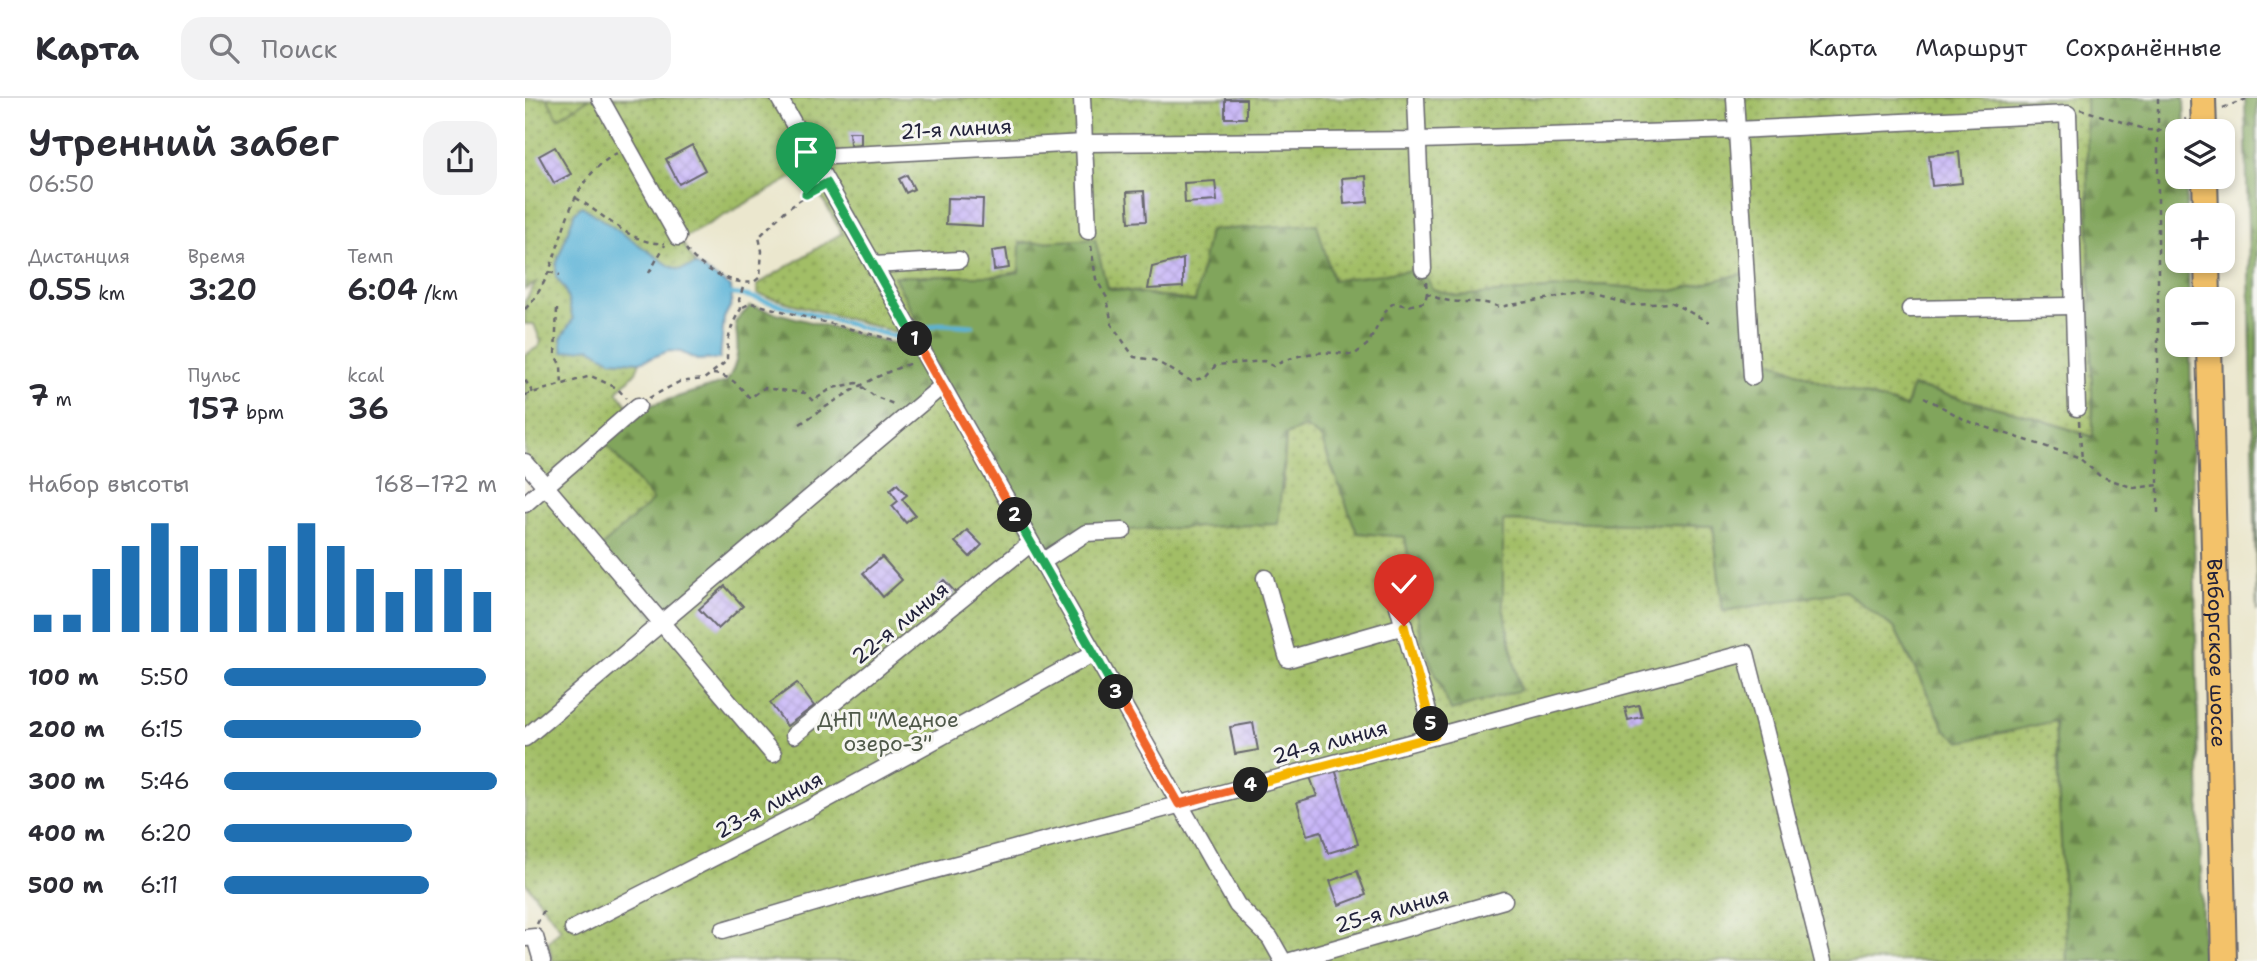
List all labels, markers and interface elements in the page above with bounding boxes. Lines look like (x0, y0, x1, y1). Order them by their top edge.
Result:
search box (181, 17, 671, 80)
text: Карта (35, 26, 139, 71)
icon: search (205, 29, 243, 67)
text: Поиск (261, 31, 337, 66)
text: Карта (1809, 32, 1877, 64)
text: Маршрут (1915, 32, 2027, 64)
text: Сохранённые (2065, 32, 2222, 64)
street label: 21-я линия (899, 112, 1013, 146)
text: Утренний забег (28, 117, 339, 168)
map controls (2165, 119, 2235, 357)
button: layers (2165, 119, 2235, 189)
button: share (423, 121, 497, 195)
pin (776, 122, 836, 194)
icon: arrive (787, 133, 825, 171)
text: 06:50 (28, 169, 95, 199)
button: + (2165, 203, 2235, 273)
text: Дистанция (28, 244, 130, 269)
text: Время (188, 244, 246, 269)
text: Темп (347, 244, 393, 269)
text: 0.55 (28, 269, 92, 310)
text: 3:20 (188, 269, 257, 310)
text: 6:04 (347, 269, 418, 310)
text: km (92, 281, 125, 306)
text: /km (418, 281, 458, 306)
button: − (2165, 287, 2235, 357)
pin: 1 (897, 322, 933, 356)
text: 1 (910, 326, 919, 351)
text: Пульс (188, 363, 241, 388)
text: kcal (347, 363, 384, 388)
text: 7 (28, 375, 49, 416)
text: m (49, 387, 72, 412)
text: 157 (188, 388, 240, 429)
text: 36 (347, 388, 389, 429)
text: bpm (240, 400, 284, 425)
text: Набор высоты (28, 469, 189, 499)
text: 168–172 m (374, 469, 497, 499)
pin: 2 (997, 498, 1033, 532)
text: 2 (1008, 502, 1021, 527)
pin (1374, 554, 1434, 626)
street label: Выборгское шоссе (2200, 558, 2233, 748)
icon: check (1385, 565, 1423, 603)
street label: 22-я линия (846, 575, 954, 671)
text: 100 m (28, 662, 99, 692)
text: 5:50 (140, 662, 189, 692)
pin: 3 (1099, 674, 1133, 710)
text: 3 (1109, 679, 1122, 704)
park label: ДНП "Медное озеро-3" (817, 706, 959, 758)
pin: 5 (1413, 706, 1448, 742)
text: 5 (1425, 711, 1436, 736)
street label: 24-я линия (1269, 713, 1391, 771)
text: 200 m (28, 714, 105, 744)
text: 6:15 (140, 714, 183, 744)
street label: 23-я линия (710, 765, 828, 845)
text: 300 m (28, 766, 105, 796)
text: 5:46 (140, 766, 190, 796)
pin: 4 (1233, 768, 1269, 802)
text: 4 (1244, 772, 1257, 797)
text: 400 m (28, 818, 105, 848)
text: 6:20 (140, 818, 192, 848)
text: 500 m (28, 870, 103, 900)
text: 6:11 (140, 870, 178, 900)
street label: 25-я линия (1332, 880, 1452, 940)

